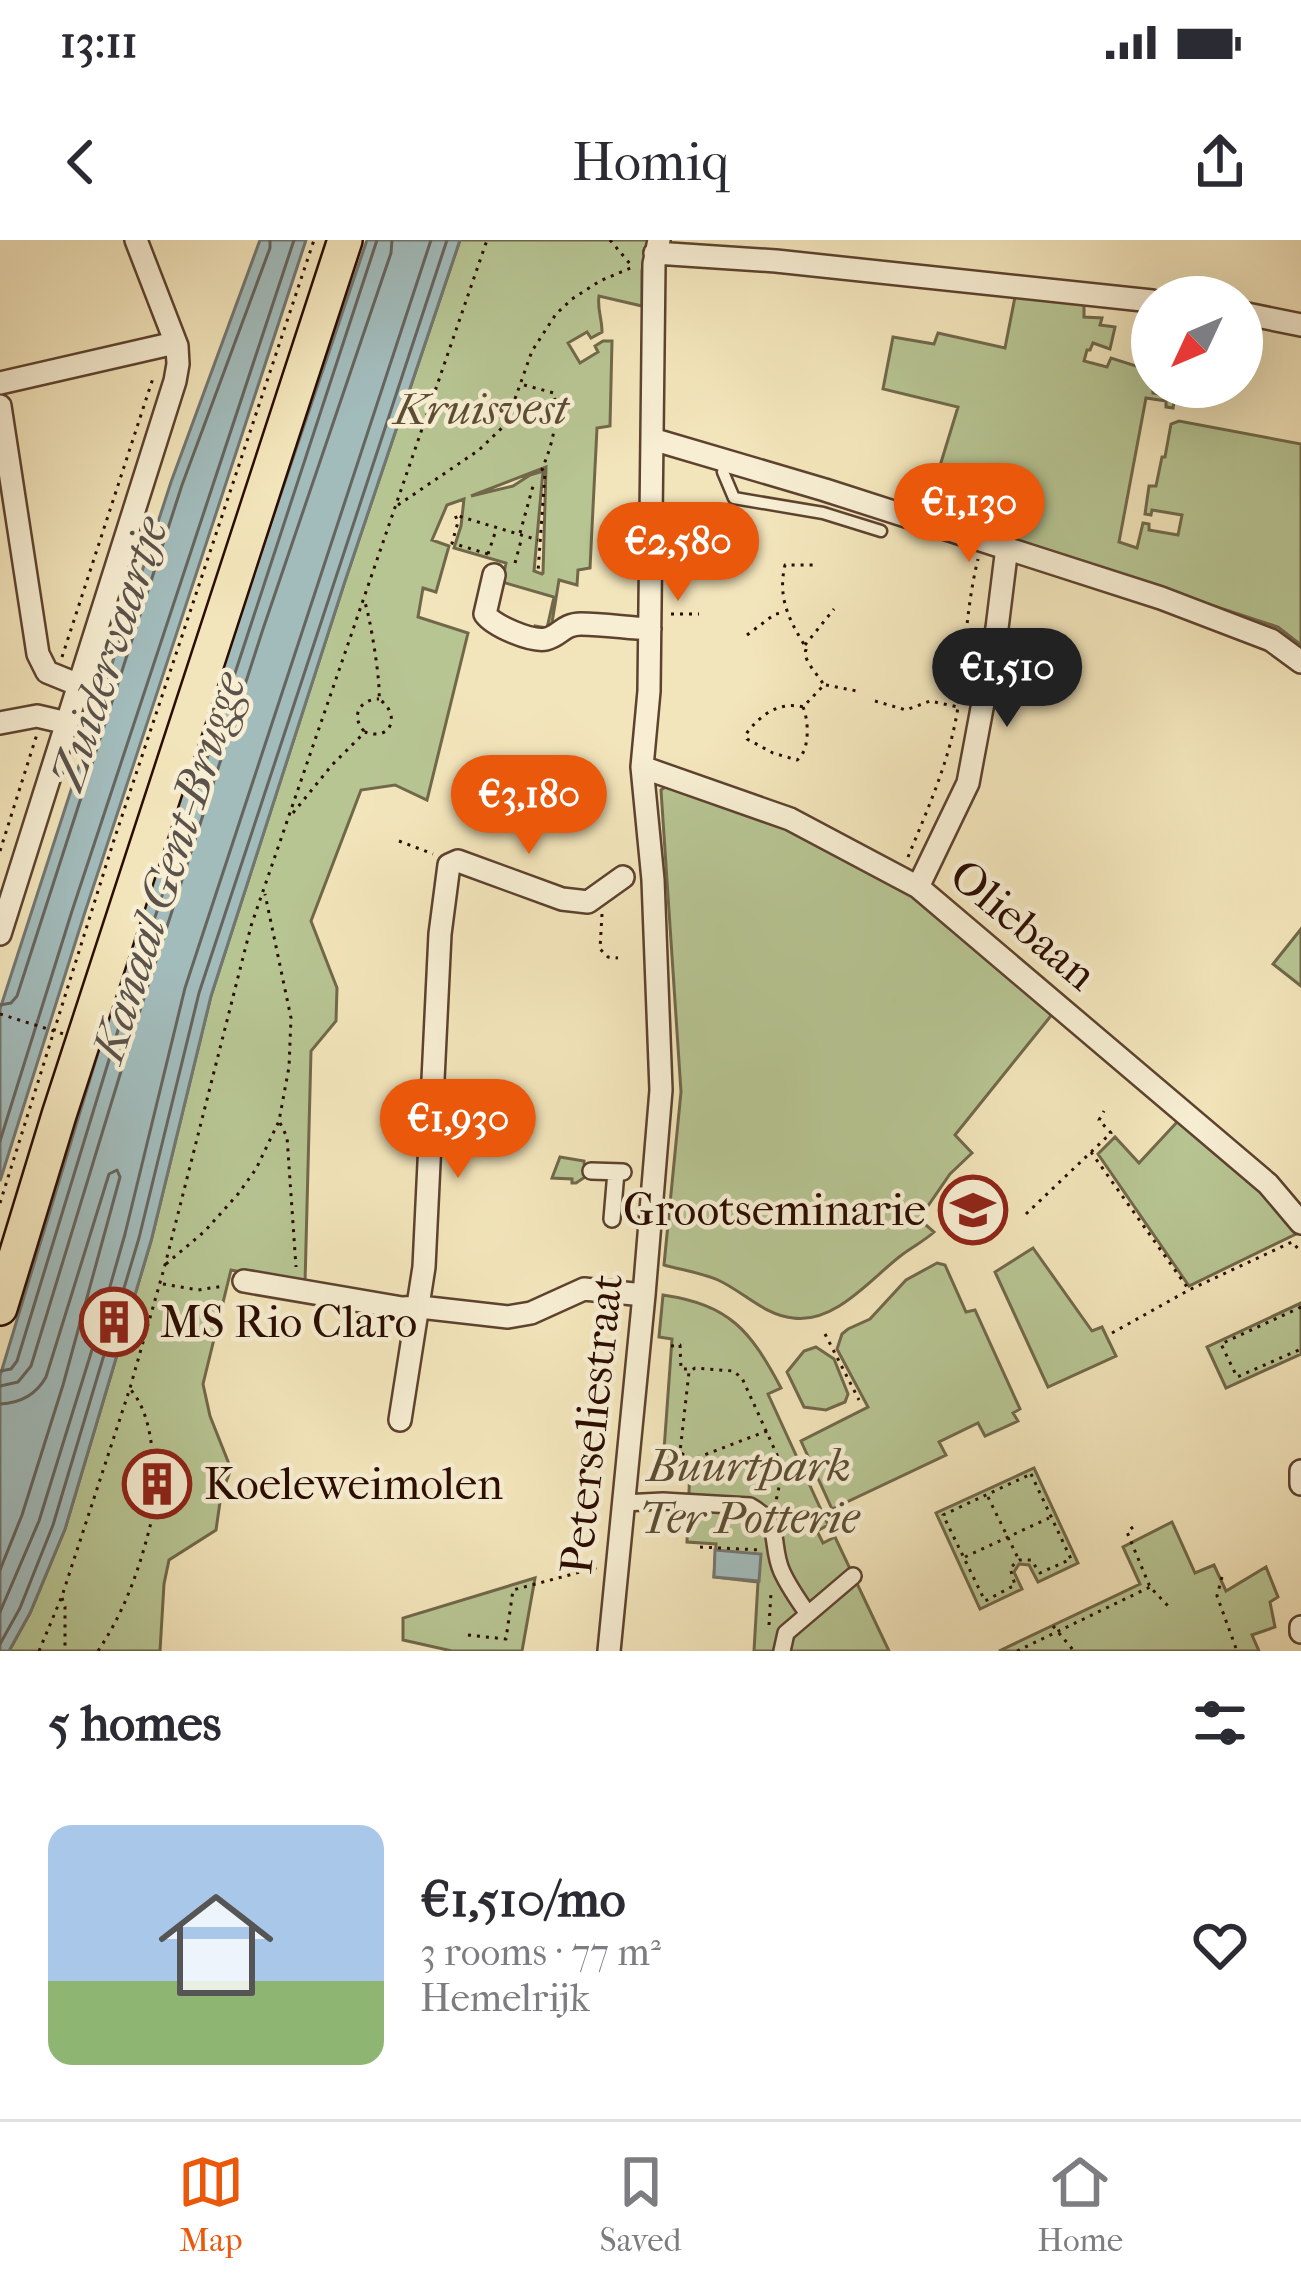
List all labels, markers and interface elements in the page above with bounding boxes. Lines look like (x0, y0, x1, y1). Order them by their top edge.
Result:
text: 13:11 (60, 16, 138, 69)
icon: back (48, 129, 114, 195)
icon: share (1187, 129, 1253, 195)
text: Homiq (572, 131, 729, 194)
north arrow (1131, 276, 1263, 408)
map controls (1131, 276, 1263, 408)
park label: Kruisvest (391, 383, 570, 436)
pin: €1,130 (871, 463, 1067, 565)
text: €1,130 (921, 479, 1017, 525)
pin: €2,580 (580, 502, 776, 604)
water label: Zuidervaartje (38, 509, 180, 799)
text: €2,580 (624, 518, 732, 564)
pin: €1,510 (909, 628, 1105, 730)
text: €1,510 (959, 644, 1055, 690)
water label: Kanaal Gent-Brugge (78, 664, 258, 1071)
pin: €3,180 (431, 755, 627, 857)
text: €3,180 (478, 771, 580, 817)
street label: Oliebaan (939, 849, 1107, 1001)
pin: €1,930 (360, 1079, 556, 1181)
text: €1,930 (407, 1095, 509, 1141)
school or university icon: Grootseminarie (938, 1175, 1008, 1245)
place label: Grootseminarie (623, 1184, 926, 1237)
street label: Peterseliestraat (550, 1271, 634, 1577)
building icon: MS Rio Claro (79, 1287, 149, 1357)
place label: MS Rio Claro (160, 1296, 417, 1349)
park label: Buurtpark Ter Potterie (639, 1440, 861, 1545)
building icon: Koeleweimolen (122, 1449, 192, 1519)
place label: Koeleweimolen (204, 1458, 503, 1511)
icon: filters (1187, 1690, 1253, 1756)
text: 5 homes (48, 1693, 221, 1753)
text: €1,510/mo (420, 1869, 626, 1929)
icon: home (144, 1873, 288, 2017)
icon: heart (1187, 1912, 1253, 1978)
text: 3 rooms · 77 m² (420, 1929, 661, 1975)
text: Hemelrijk (420, 1975, 590, 2021)
tab: Map (178, 2149, 244, 2260)
tab: Saved (600, 2149, 681, 2260)
tab: Home (1037, 2149, 1123, 2260)

